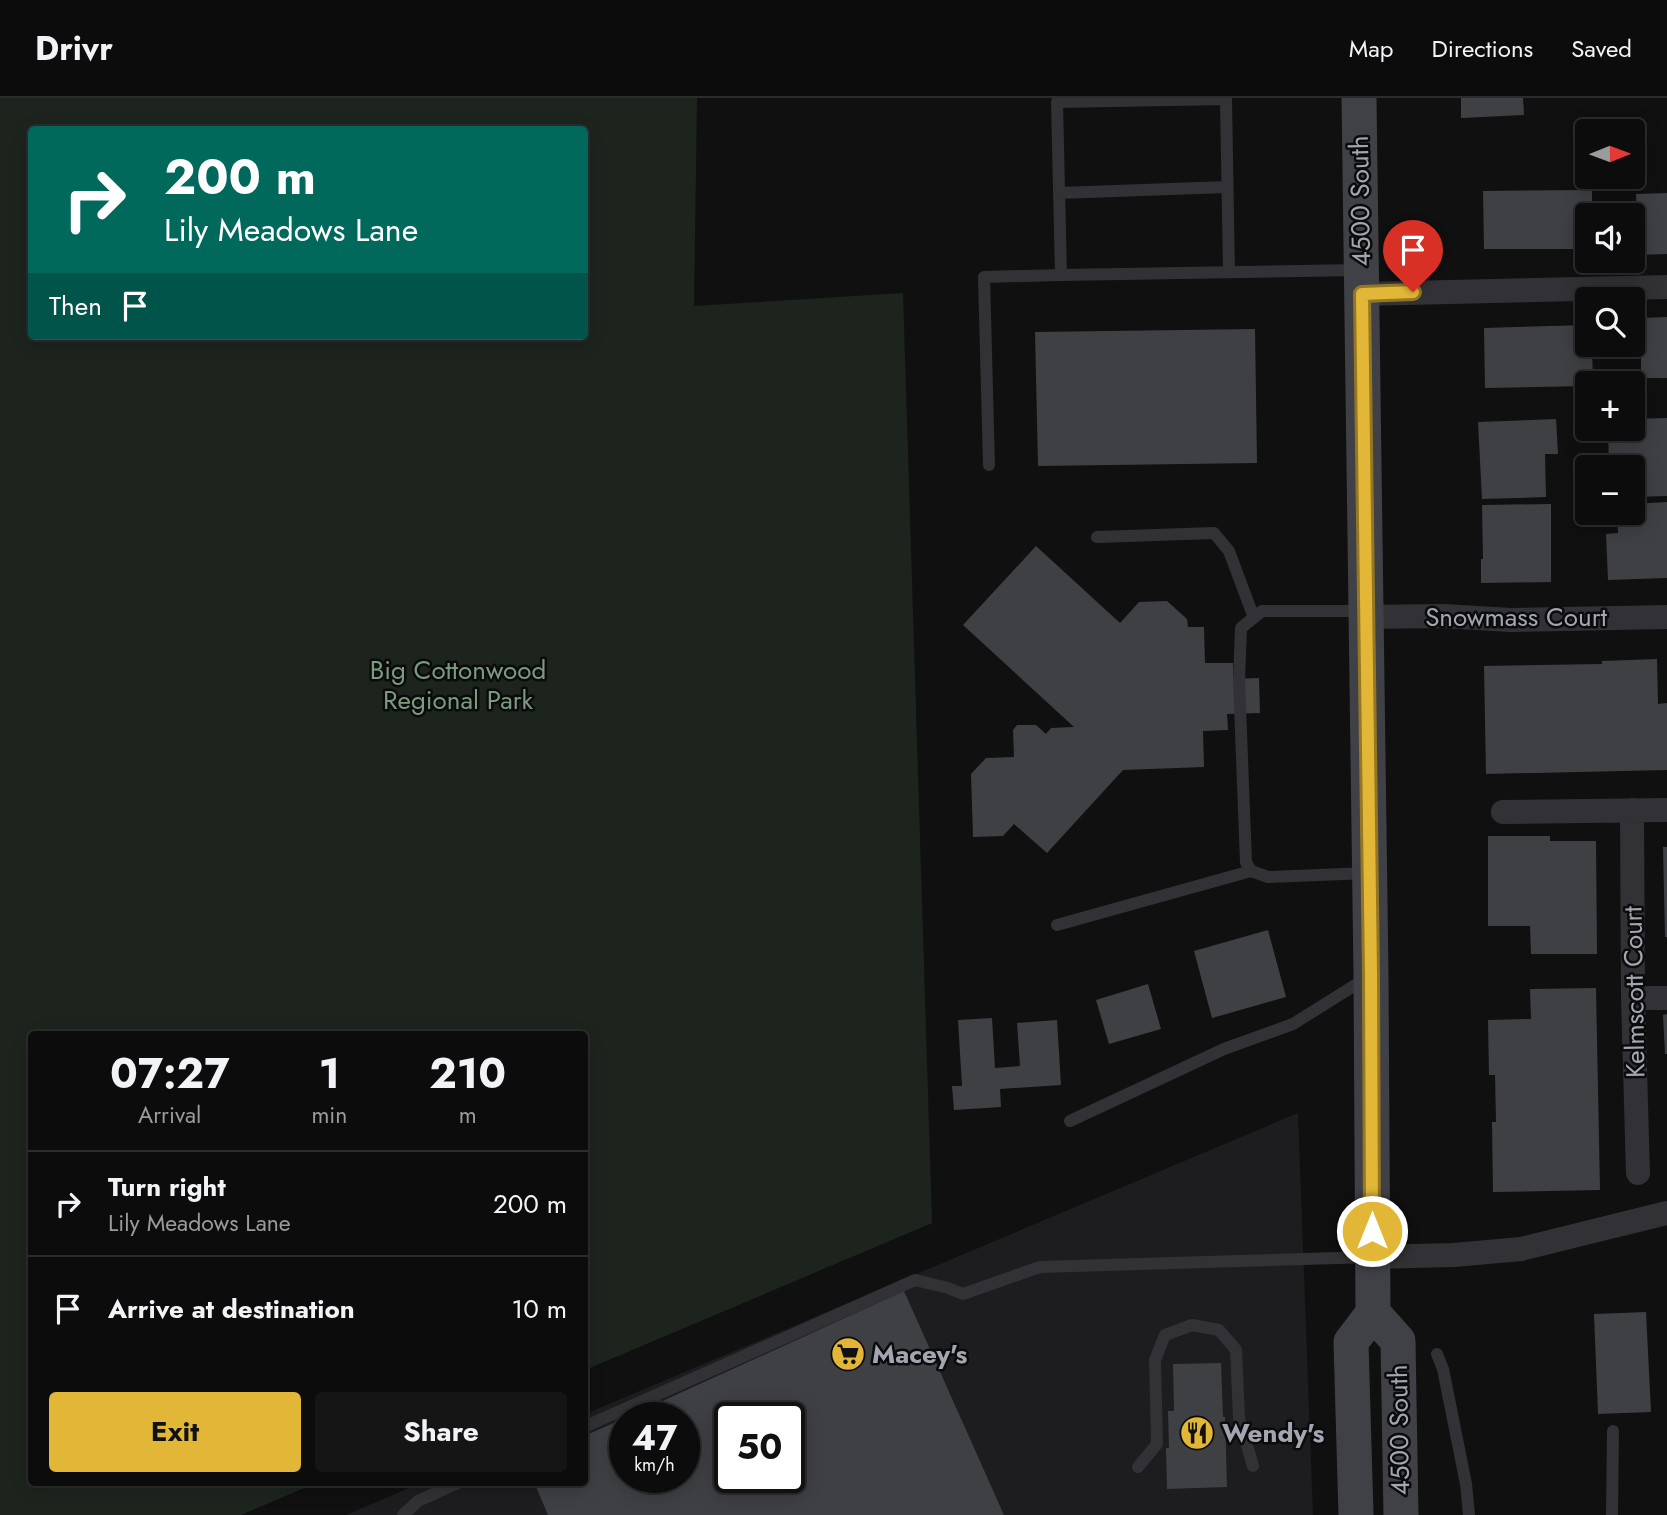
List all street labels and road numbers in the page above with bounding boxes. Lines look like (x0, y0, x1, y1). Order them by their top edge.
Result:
street label: 4500 South (1340, 135, 1380, 267)
street label: Snowmass Court (1425, 598, 1608, 636)
street label: Kelmscott Court (1613, 905, 1654, 1078)
street label: 4500 South (1379, 1364, 1419, 1496)

